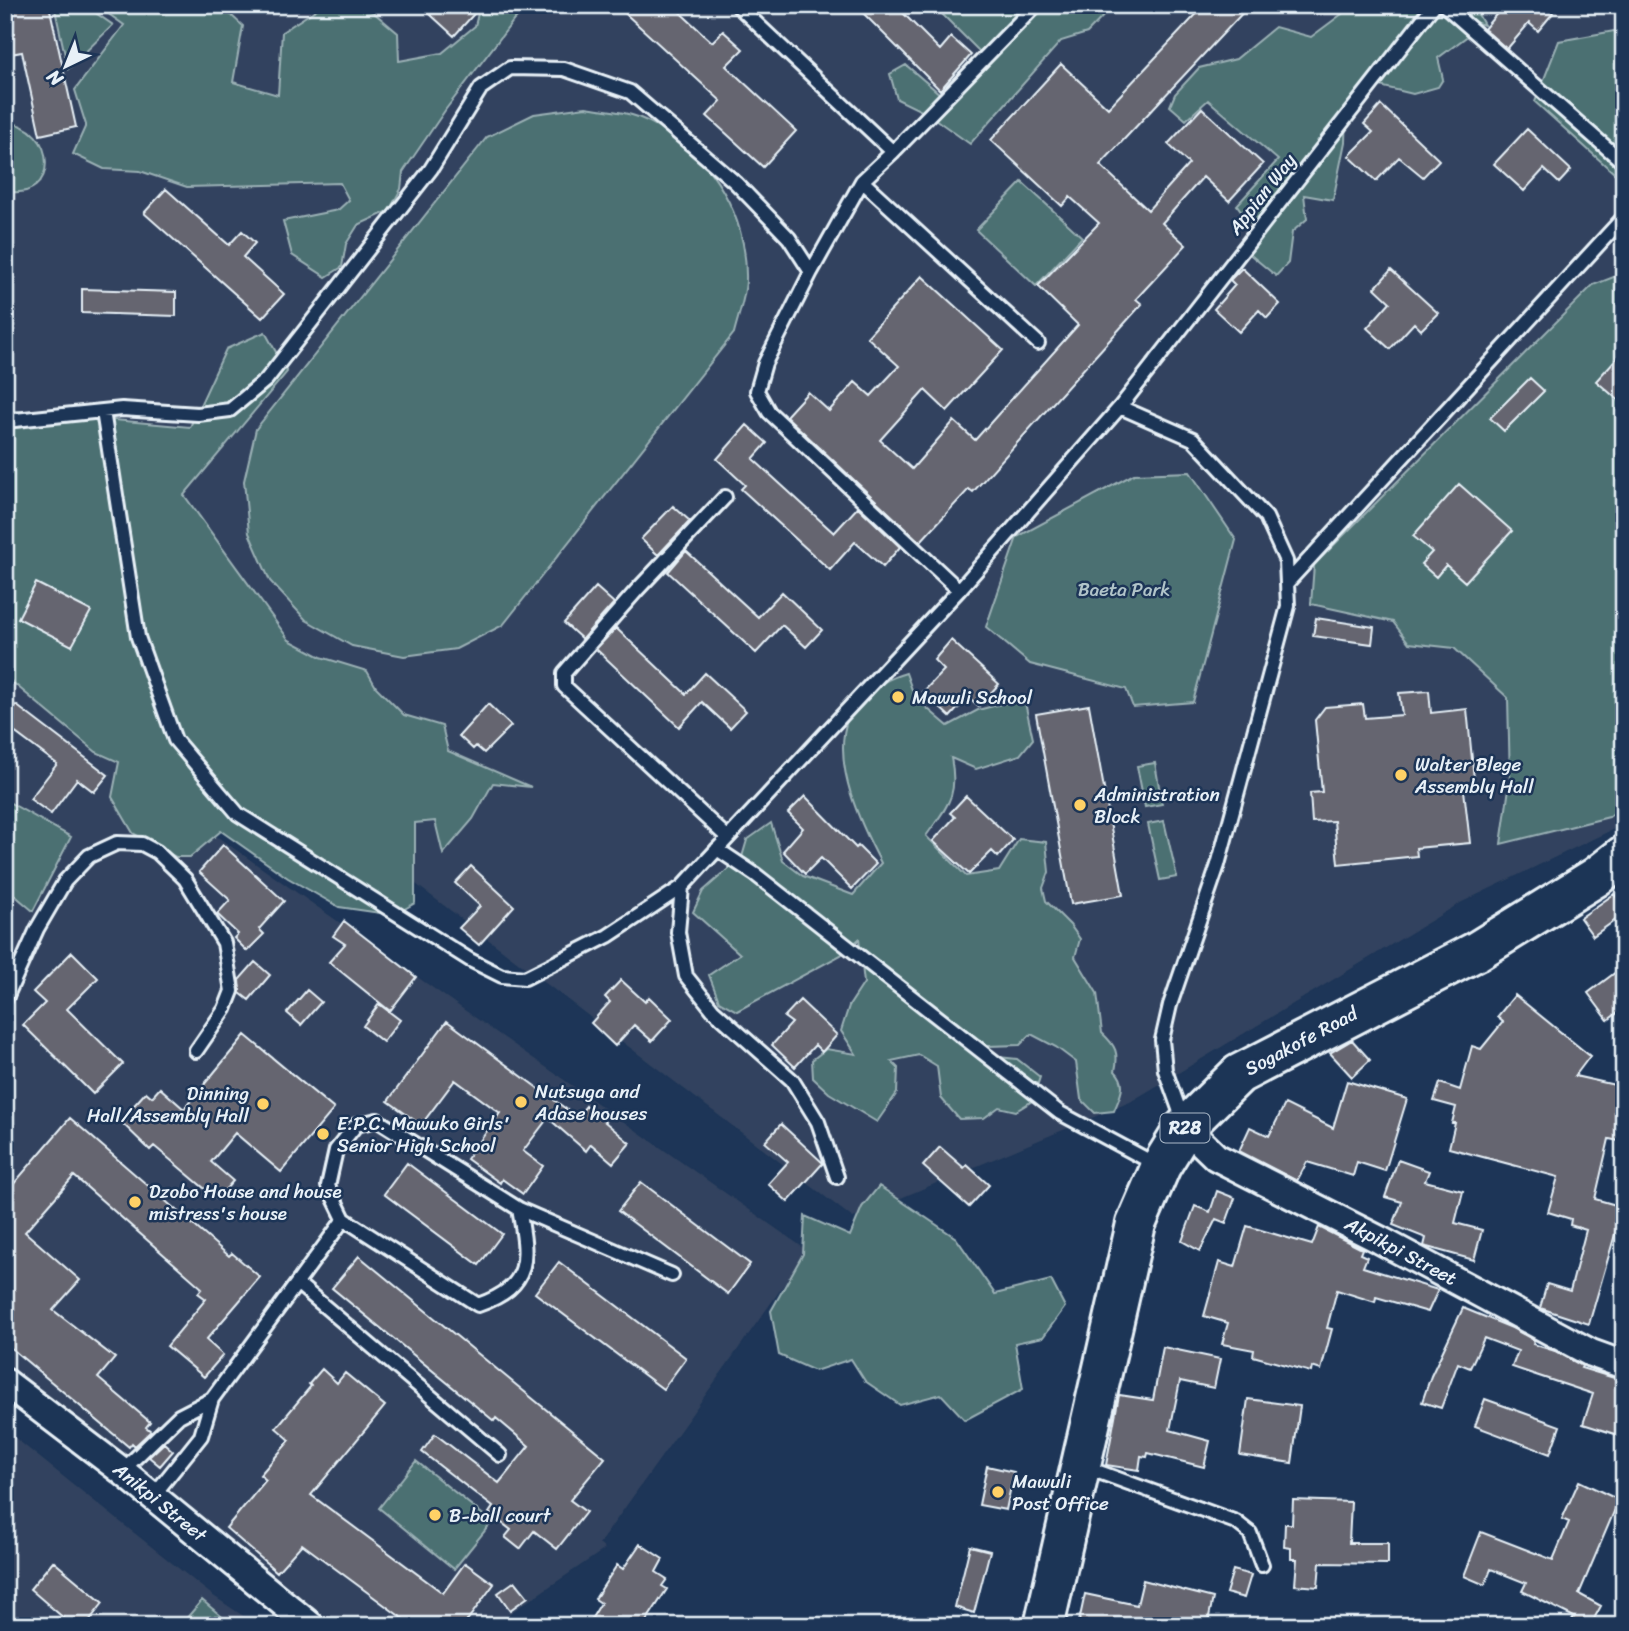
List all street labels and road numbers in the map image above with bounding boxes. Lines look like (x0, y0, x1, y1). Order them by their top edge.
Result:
street label: Appian Way (1219, 146, 1305, 243)
street label: Sogakofe Road (1239, 996, 1365, 1085)
road number: R28 (1160, 1114, 1210, 1142)
street label: Akpikpi Street (1338, 1207, 1463, 1295)
street label: Anikpi Street (105, 1453, 215, 1551)

